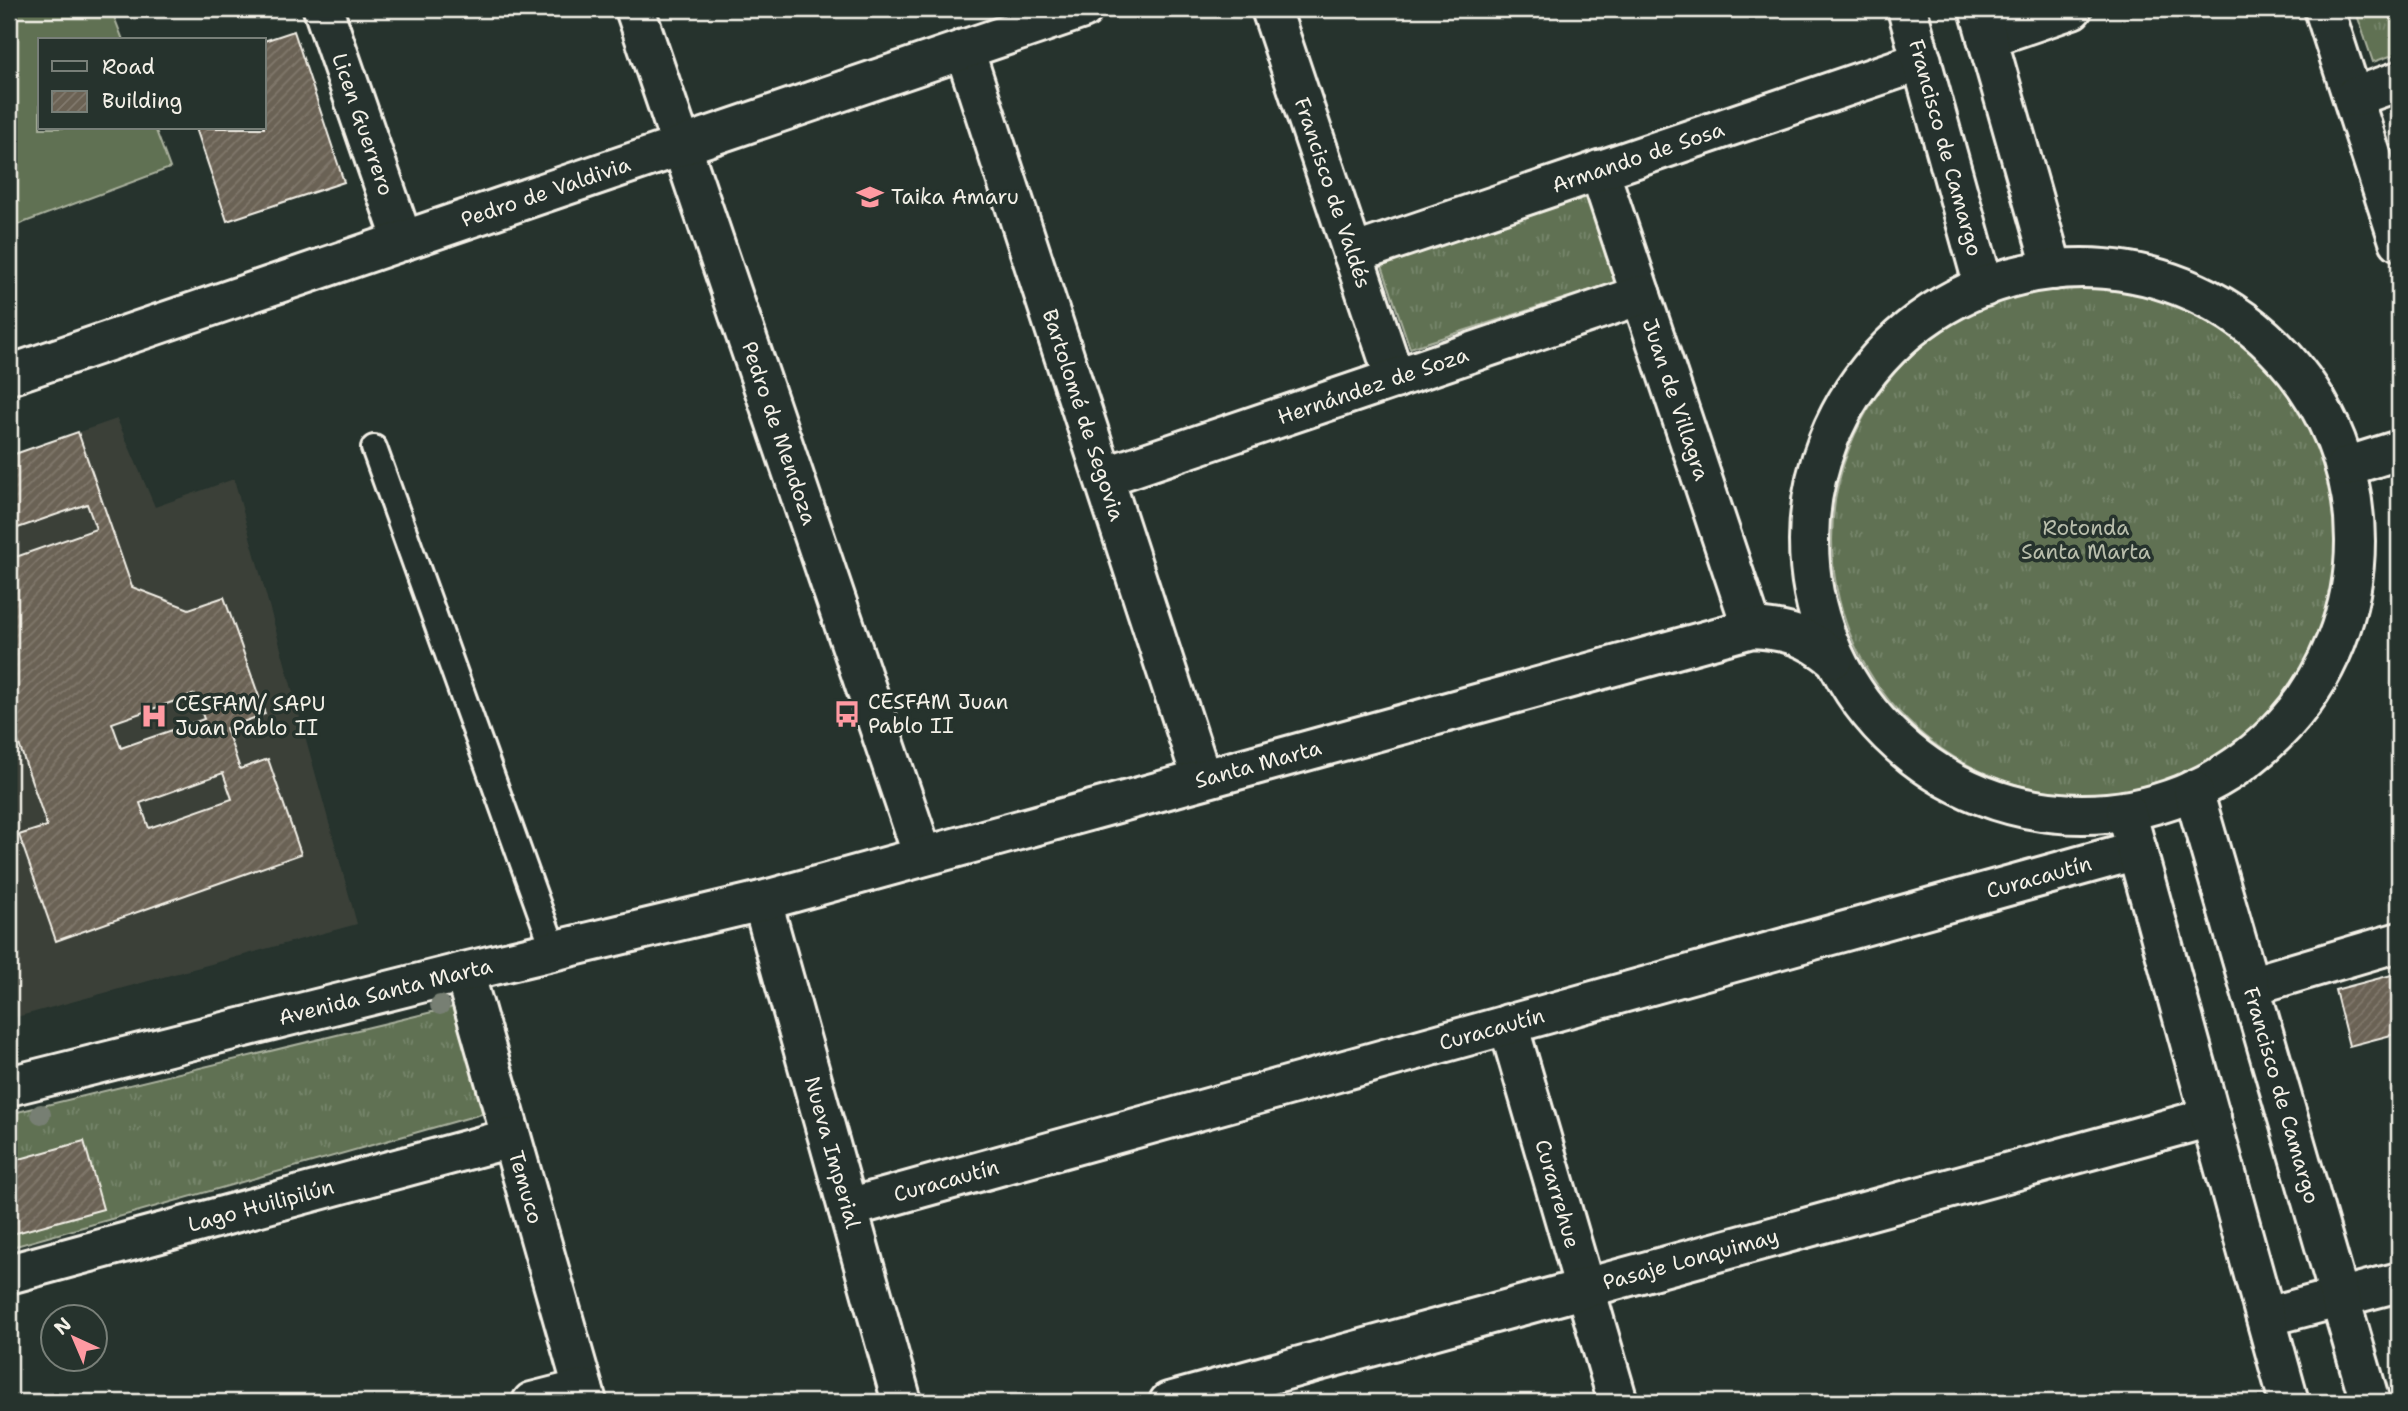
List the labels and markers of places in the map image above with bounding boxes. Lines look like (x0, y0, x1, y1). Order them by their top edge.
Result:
school or university icon: Taika Amaru (855, 182, 885, 212)
place label: Taika Amaru (891, 183, 1019, 211)
place label: CESFAM Juan Pablo II (868, 688, 1008, 740)
place label: CESFAM/ SAPU Juan Pablo II (175, 690, 326, 742)
bus stop icon: CESFAM Juan Pablo II (832, 699, 862, 729)
hospital icon: CESFAM/ SAPU Juan Pablo II (139, 701, 169, 731)

